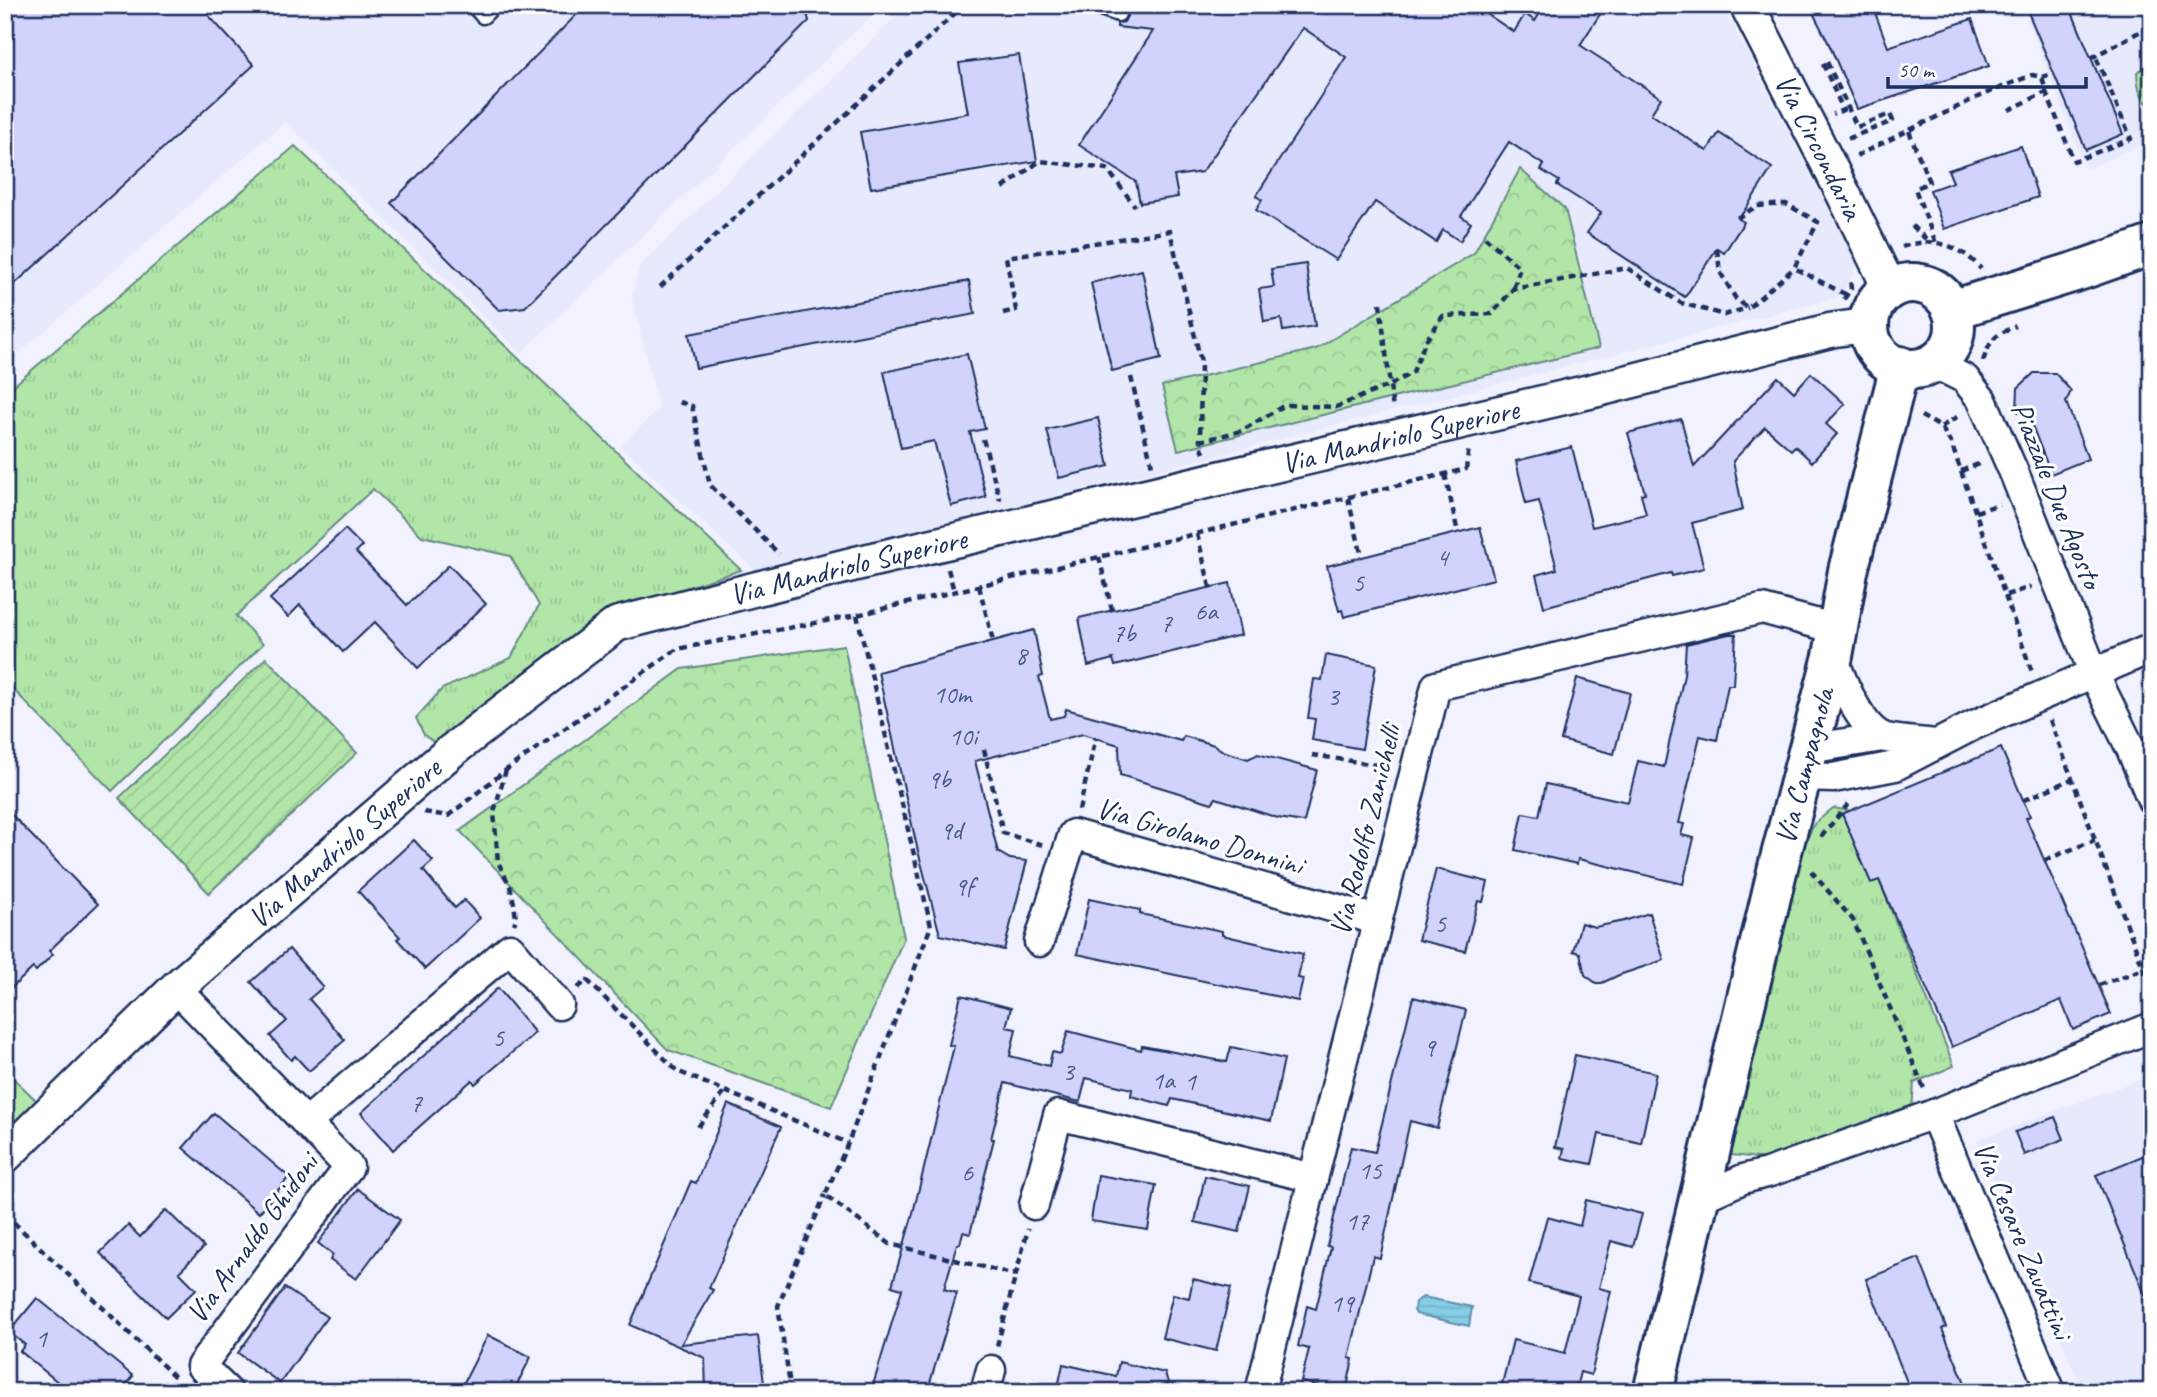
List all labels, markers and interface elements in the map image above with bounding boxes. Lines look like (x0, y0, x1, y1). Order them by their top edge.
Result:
scale bar (1888, 46, 2085, 90)
text: 50 m (1898, 57, 1936, 83)
street label: Via Circondaria (1766, 67, 1873, 227)
street label: Via Mandriolo Superiore (1278, 389, 1525, 482)
street label: Piazzale Due Agosto (2002, 396, 2113, 597)
street label: Via Mandriolo Superiore (726, 519, 973, 614)
house number: 4 (1436, 541, 1450, 574)
house number: 5 (1352, 566, 1365, 599)
house number: 6a (1194, 595, 1219, 628)
house number: 7 (1160, 607, 1173, 640)
house number: 7b (1112, 617, 1137, 650)
house number: 8 (1015, 639, 1029, 672)
house number: 10m (933, 678, 973, 711)
house number: 3 (1327, 680, 1341, 713)
street label: Via Campagnola (1766, 681, 1844, 848)
street label: Via Rodolfo Zanichelli (1320, 717, 1410, 939)
house number: 10i (949, 720, 980, 753)
street label: Via Mandriolo Superiore (240, 748, 450, 936)
house number: 9b (927, 763, 952, 796)
street label: Via Girolamo Donnini (1092, 788, 1311, 885)
house number: 9d (940, 814, 966, 847)
house number: 9f (954, 870, 979, 903)
house number: 5 (1434, 907, 1447, 940)
house number: 5 (492, 1021, 505, 1054)
house number: 9 (1423, 1031, 1437, 1064)
house number: 3 (1062, 1055, 1076, 1088)
house number: 1a (1151, 1064, 1176, 1097)
house number: 1 (1184, 1065, 1197, 1098)
house number: 7 (410, 1087, 423, 1120)
street label: Via Cesare Zavattini (1964, 1136, 2083, 1347)
street label: Via Arnaldo Ghidoni (178, 1143, 328, 1330)
house number: 15 (1358, 1154, 1383, 1187)
house number: 6 (961, 1156, 974, 1189)
house number: 17 (1345, 1205, 1370, 1238)
house number: 19 (1330, 1287, 1356, 1320)
house number: 1 (35, 1322, 48, 1355)

